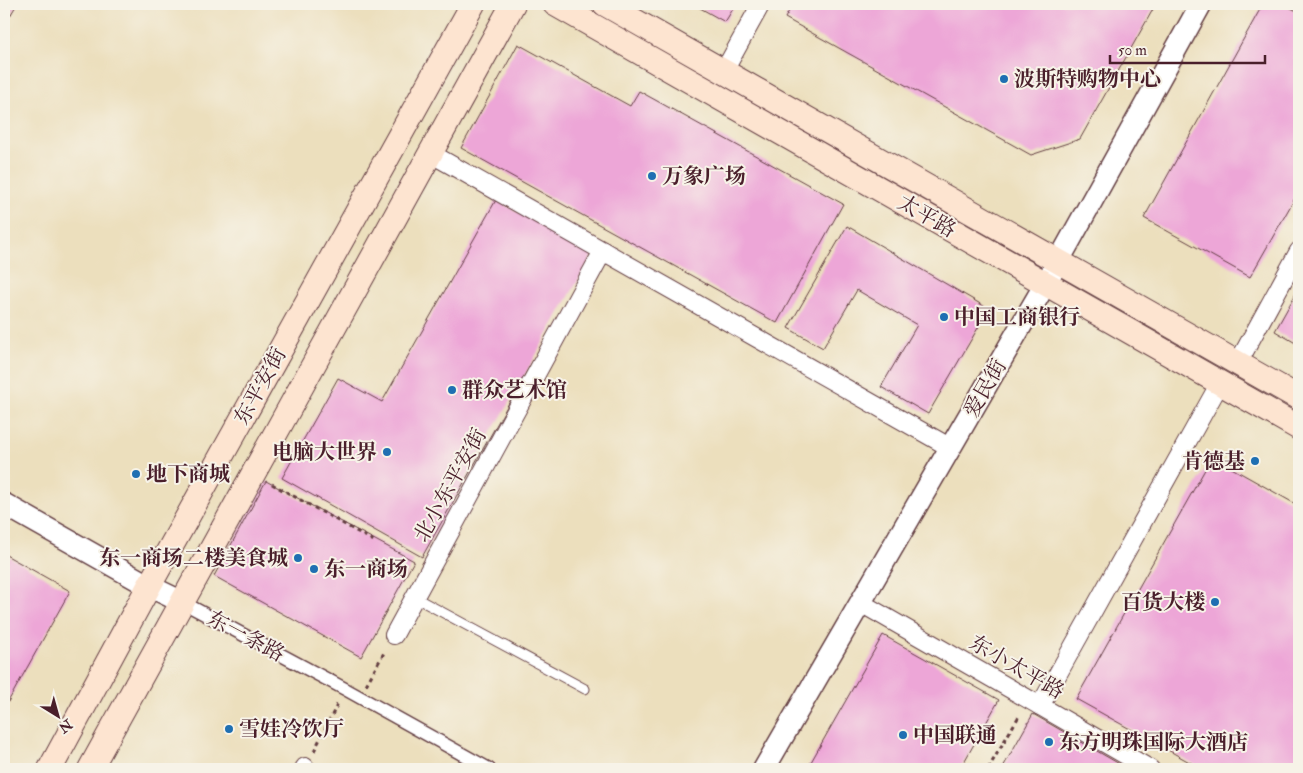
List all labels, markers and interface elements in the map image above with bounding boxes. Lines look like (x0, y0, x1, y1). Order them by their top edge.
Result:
scale bar (1110, 32, 1266, 64)
text: 50 m (1118, 41, 1147, 60)
place label: 波斯特购物中心 (1014, 66, 1161, 93)
marker: 波斯特购物中心 (998, 73, 1010, 85)
place label: 万象广场 (662, 163, 746, 190)
marker: 万象广场 (646, 170, 658, 182)
street label: 太平路 (893, 189, 961, 244)
place label: 中国工商银行 (954, 304, 1080, 331)
marker: 中国工商银行 (938, 311, 950, 323)
street label: 东平安街 (228, 343, 293, 430)
street label: 爱民街 (958, 354, 1013, 422)
place label: 群众艺术馆 (462, 377, 567, 404)
marker: 群众艺术馆 (446, 384, 458, 396)
street label: 北小东平安街 (408, 424, 493, 547)
place label: 电脑大世界 (272, 439, 377, 466)
marker: 电脑大世界 (381, 446, 393, 458)
place label: 肯德基 (1182, 448, 1245, 475)
marker: 肯德基 (1249, 455, 1261, 467)
place label: 地下商城 (146, 461, 230, 488)
marker: 地下商城 (130, 468, 142, 480)
place label: 东一商场二楼美食城 (99, 545, 288, 572)
marker: 东一商场二楼美食城 (292, 552, 304, 564)
place label: 东一商场 (324, 556, 408, 583)
marker: 东一商场 (308, 563, 320, 575)
place label: 百货大楼 (1121, 589, 1205, 616)
marker: 百货大楼 (1209, 596, 1221, 608)
street label: 东一条路 (202, 605, 289, 668)
street label: 东小太平路 (965, 629, 1069, 705)
north arrow (32, 690, 82, 740)
text: N (55, 715, 76, 737)
place label: 雪娃冷饮厅 (239, 716, 344, 743)
place label: 中国联通 (913, 722, 997, 749)
marker: 雪娃冷饮厅 (223, 723, 235, 735)
marker: 中国联通 (897, 729, 909, 741)
place label: 东方明珠国际大酒店 (1059, 729, 1248, 756)
marker: 东方明珠国际大酒店 (1043, 736, 1055, 748)

